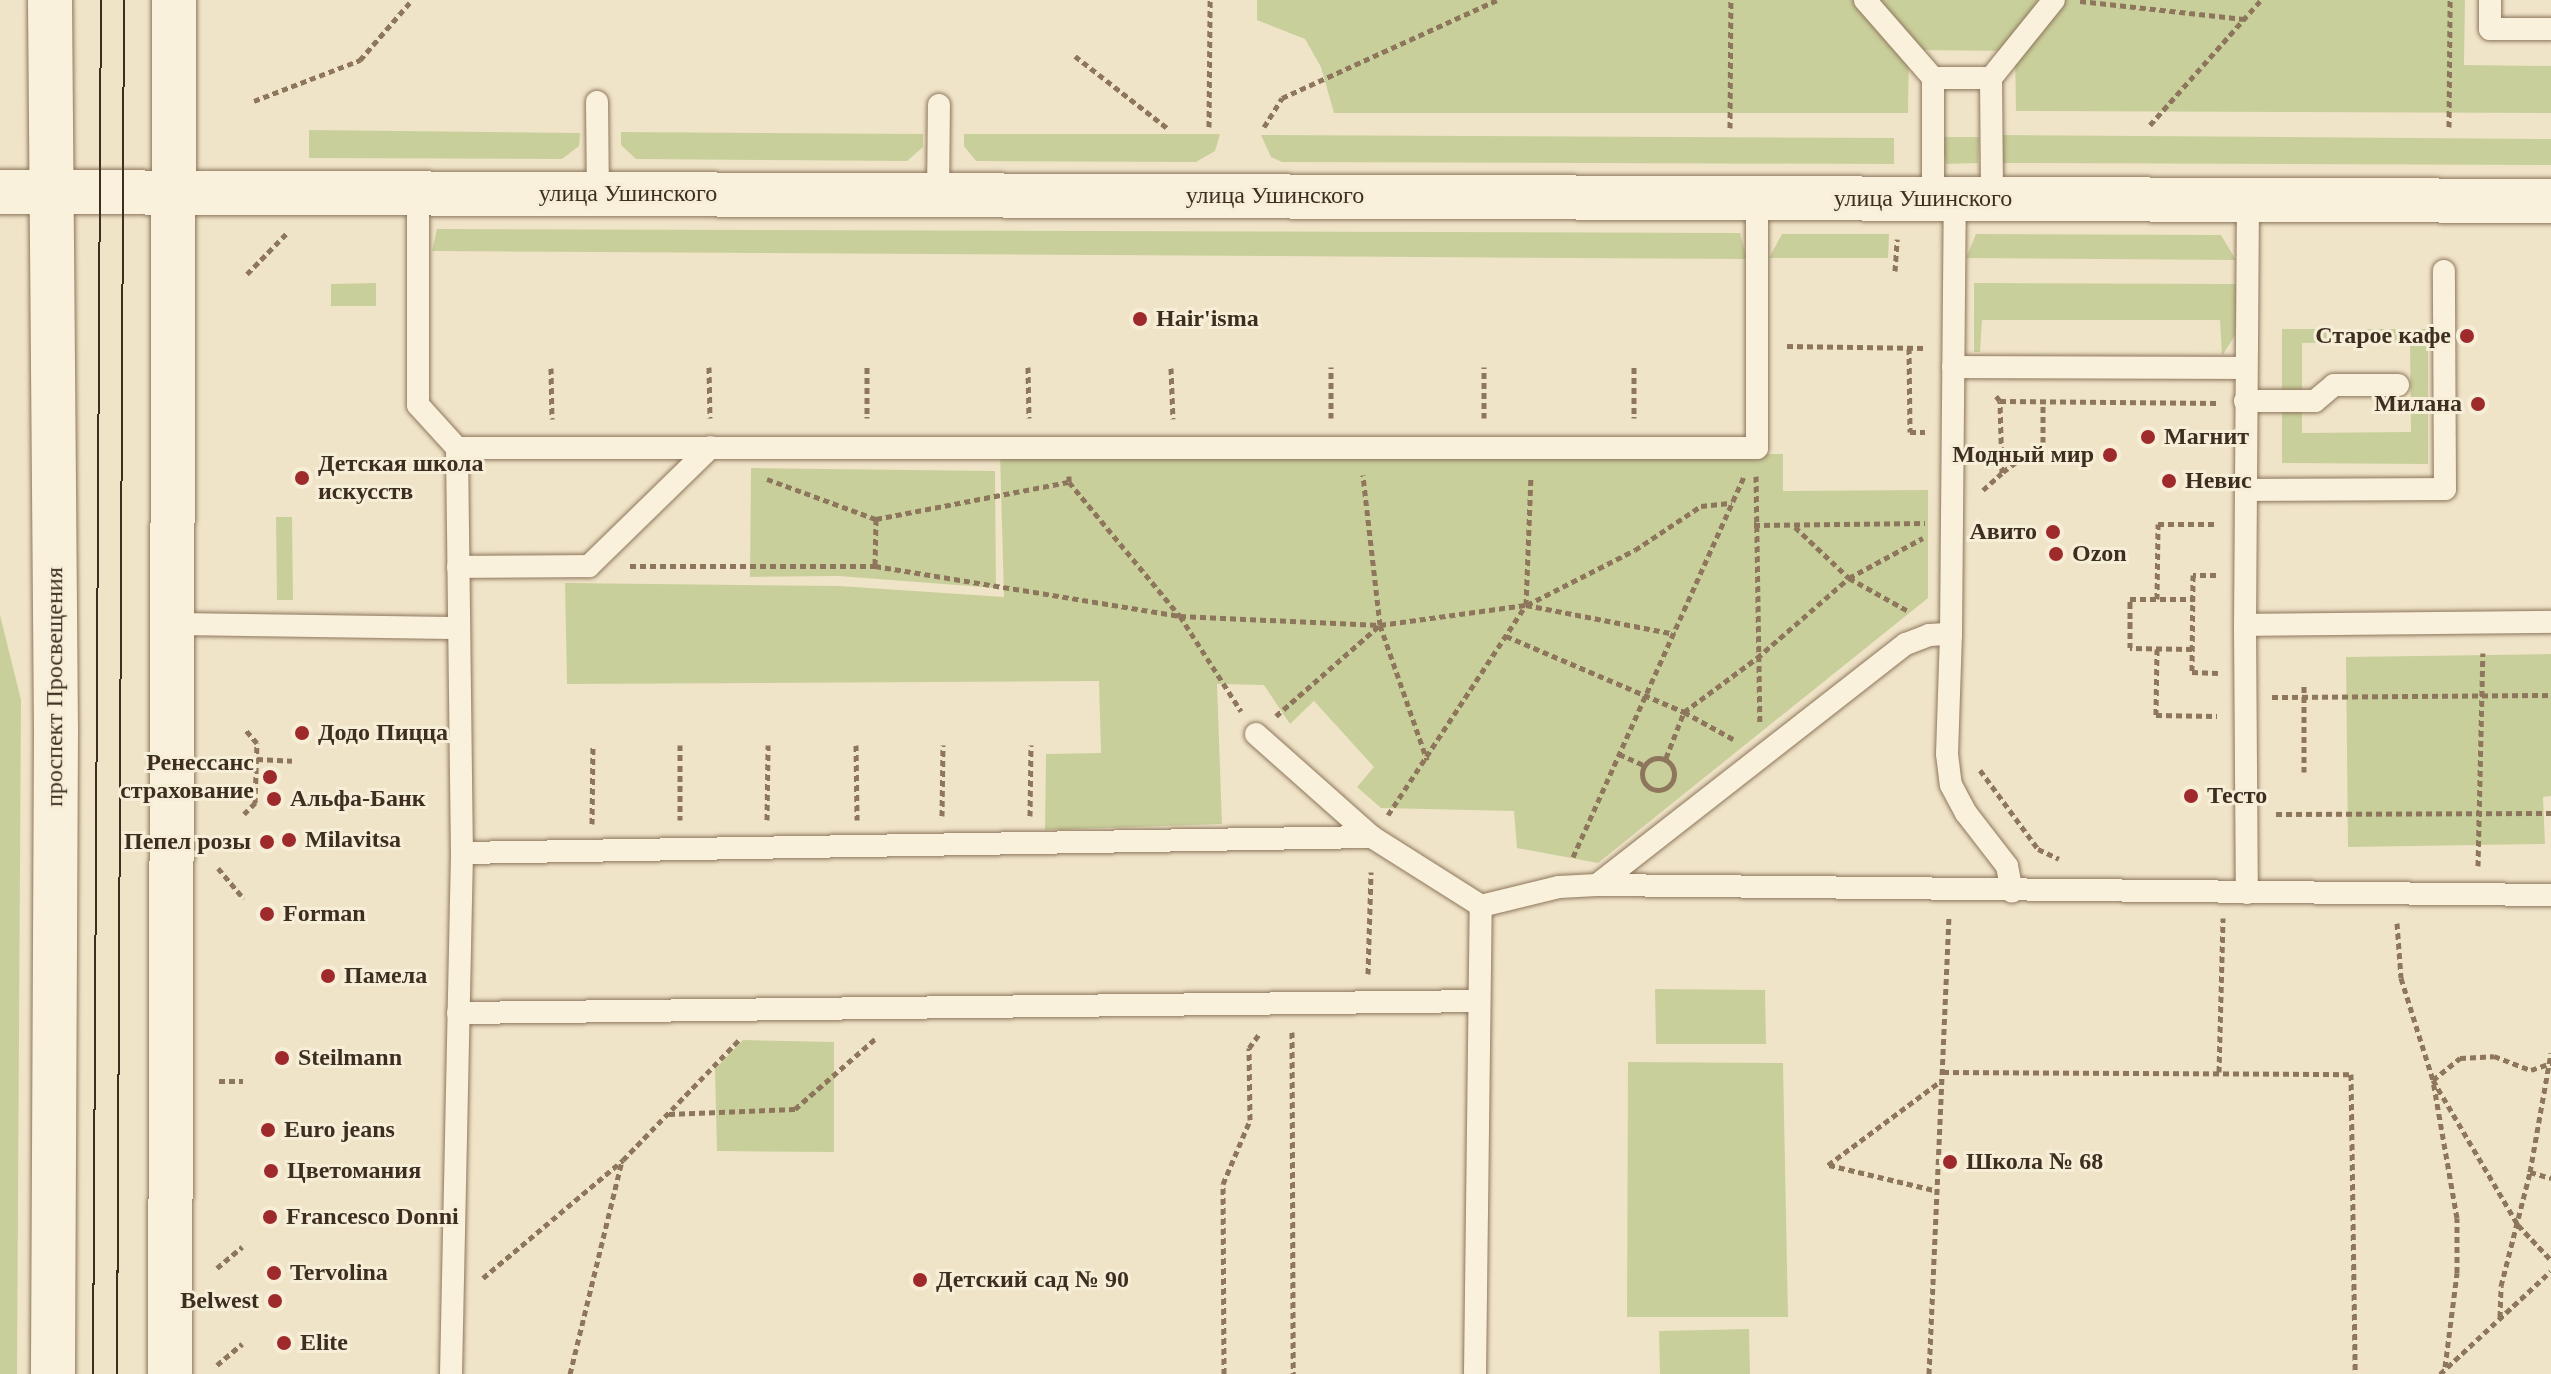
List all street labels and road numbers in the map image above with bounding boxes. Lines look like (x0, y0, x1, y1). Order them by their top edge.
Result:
street label: улица Ушинского (539, 180, 717, 208)
street label: улица Ушинского (1186, 182, 1364, 210)
street label: улица Ушинского (1834, 185, 2012, 213)
street label: проспект Просвещения (41, 567, 69, 807)

